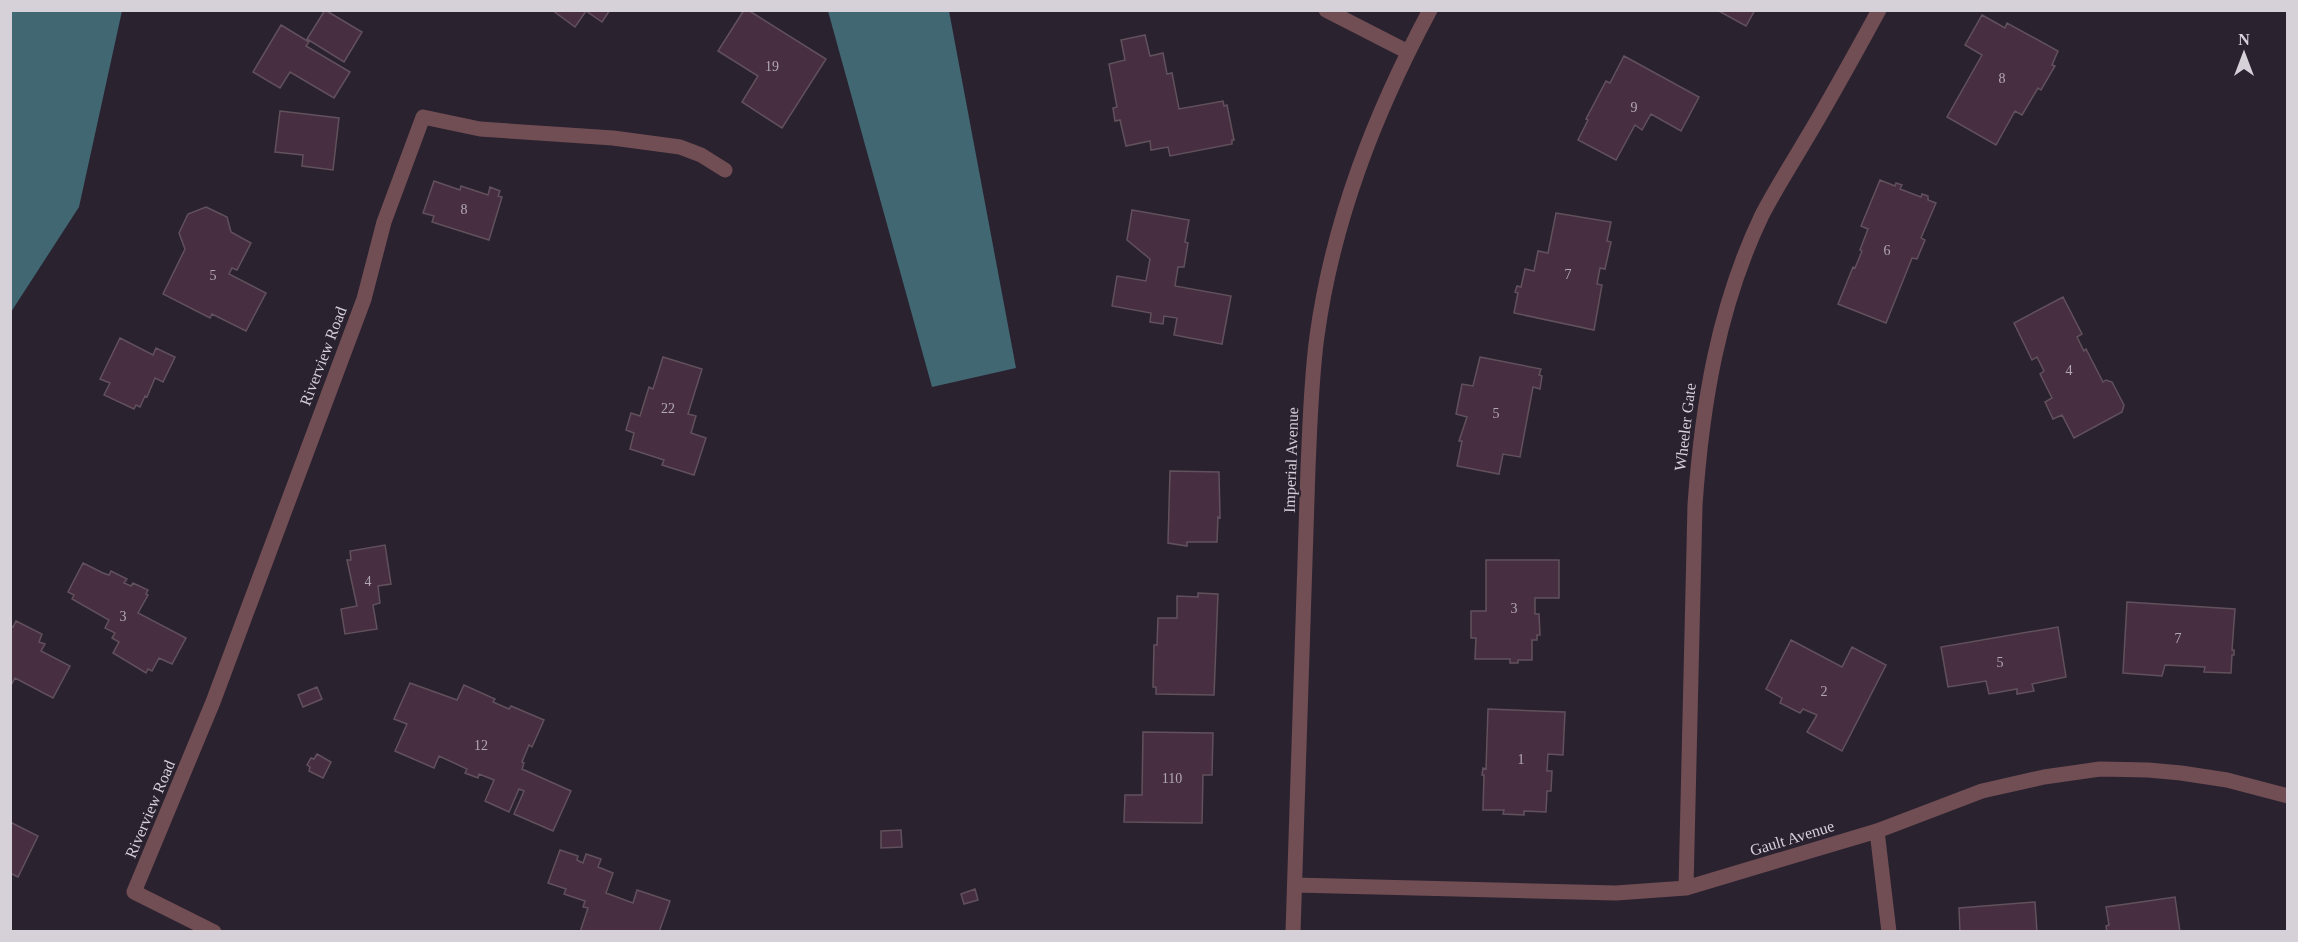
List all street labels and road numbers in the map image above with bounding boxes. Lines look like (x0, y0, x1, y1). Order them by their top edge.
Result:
street label: Riverview Road (296, 304, 350, 408)
street label: Wheeler Gate (1671, 382, 1699, 472)
street label: Imperial Avenue (1281, 407, 1302, 513)
street label: Riverview Road (122, 758, 178, 860)
street label: Gault Avenue (1748, 817, 1836, 859)

